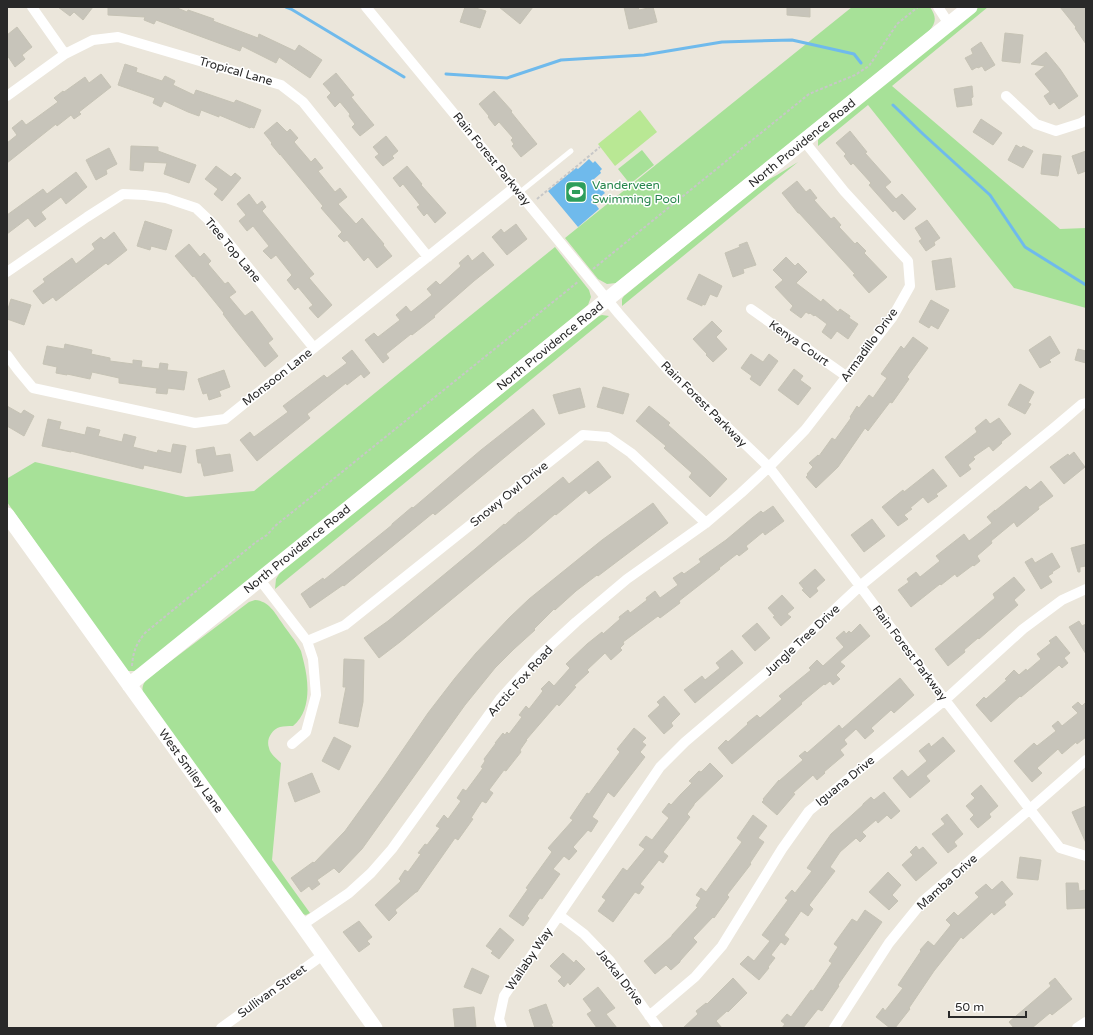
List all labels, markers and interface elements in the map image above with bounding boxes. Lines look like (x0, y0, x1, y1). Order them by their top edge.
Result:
street label: Tropical Lane (198, 54, 275, 88)
street label: North Providence Road (746, 96, 858, 190)
street label: Rain Forest Parkway (450, 110, 534, 209)
place label: Vanderveen Swimming Pool (592, 178, 680, 206)
sports icon: Vanderveen Swimming Pool (563, 179, 589, 205)
street label: Tree Top Lane (202, 215, 264, 285)
street label: North Providence Road (494, 299, 606, 393)
street label: Armadillo Drive (838, 305, 901, 385)
street label: Kenya Court (766, 317, 832, 369)
street label: Monsoon Lane (239, 345, 315, 409)
street label: Rain Forest Parkway (658, 358, 750, 450)
street label: Snowy Owl Drive (467, 458, 551, 530)
street label: North Providence Road (241, 502, 353, 596)
street label: Jungle Tree Drive (761, 601, 843, 679)
street label: Rain Forest Parkway (870, 603, 951, 704)
street label: Arctic Fox Road (485, 643, 555, 719)
street label: West Smiley Lane (156, 726, 226, 816)
street label: Iguana Drive (813, 753, 877, 809)
street label: Mamba Drive (914, 851, 980, 913)
street label: Wallaby Way (503, 924, 555, 993)
street label: Jackal Drive (594, 946, 646, 1008)
street label: Sullivan Street (235, 961, 309, 1021)
scale bar (949, 993, 1026, 1019)
text: 50 m (955, 1000, 984, 1014)

